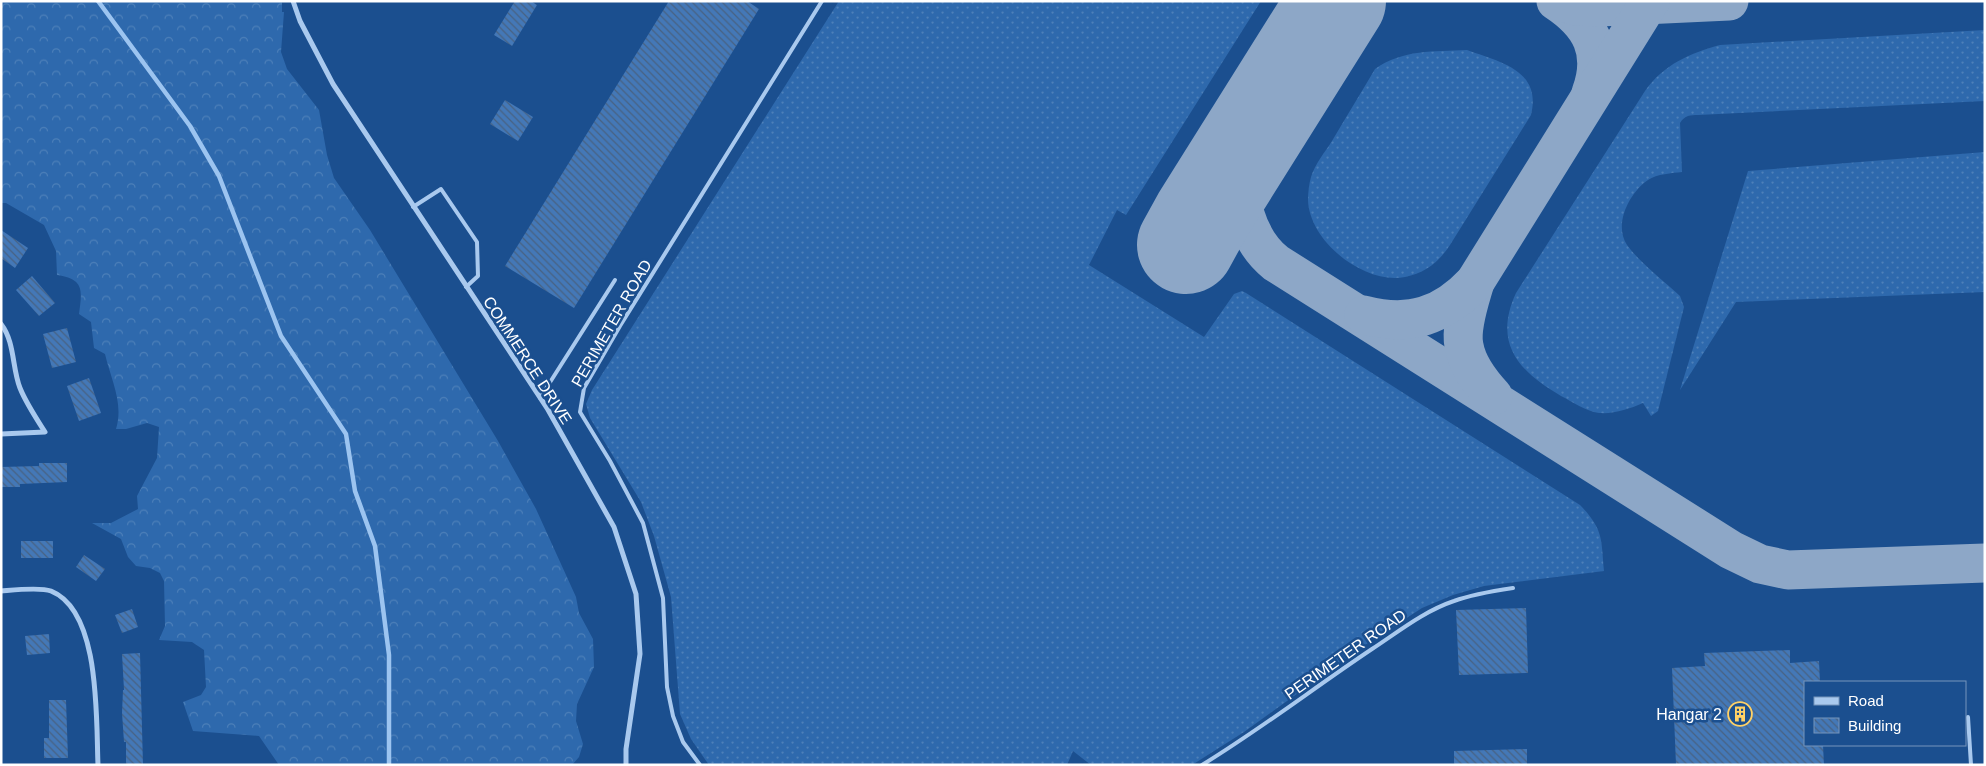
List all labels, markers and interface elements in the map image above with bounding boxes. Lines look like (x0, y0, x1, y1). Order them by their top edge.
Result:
street label: PERIMETER ROAD (568, 257, 655, 390)
street label: COMMERCE DRIVE (480, 293, 575, 427)
street label: PERIMETER ROAD (1281, 606, 1409, 703)
legend (1804, 681, 1966, 746)
text: Road (1848, 692, 1884, 709)
building icon: Hangar 2 (1727, 701, 1753, 727)
place label: Hangar 2 (1656, 706, 1722, 723)
text: Building (1848, 717, 1901, 734)

